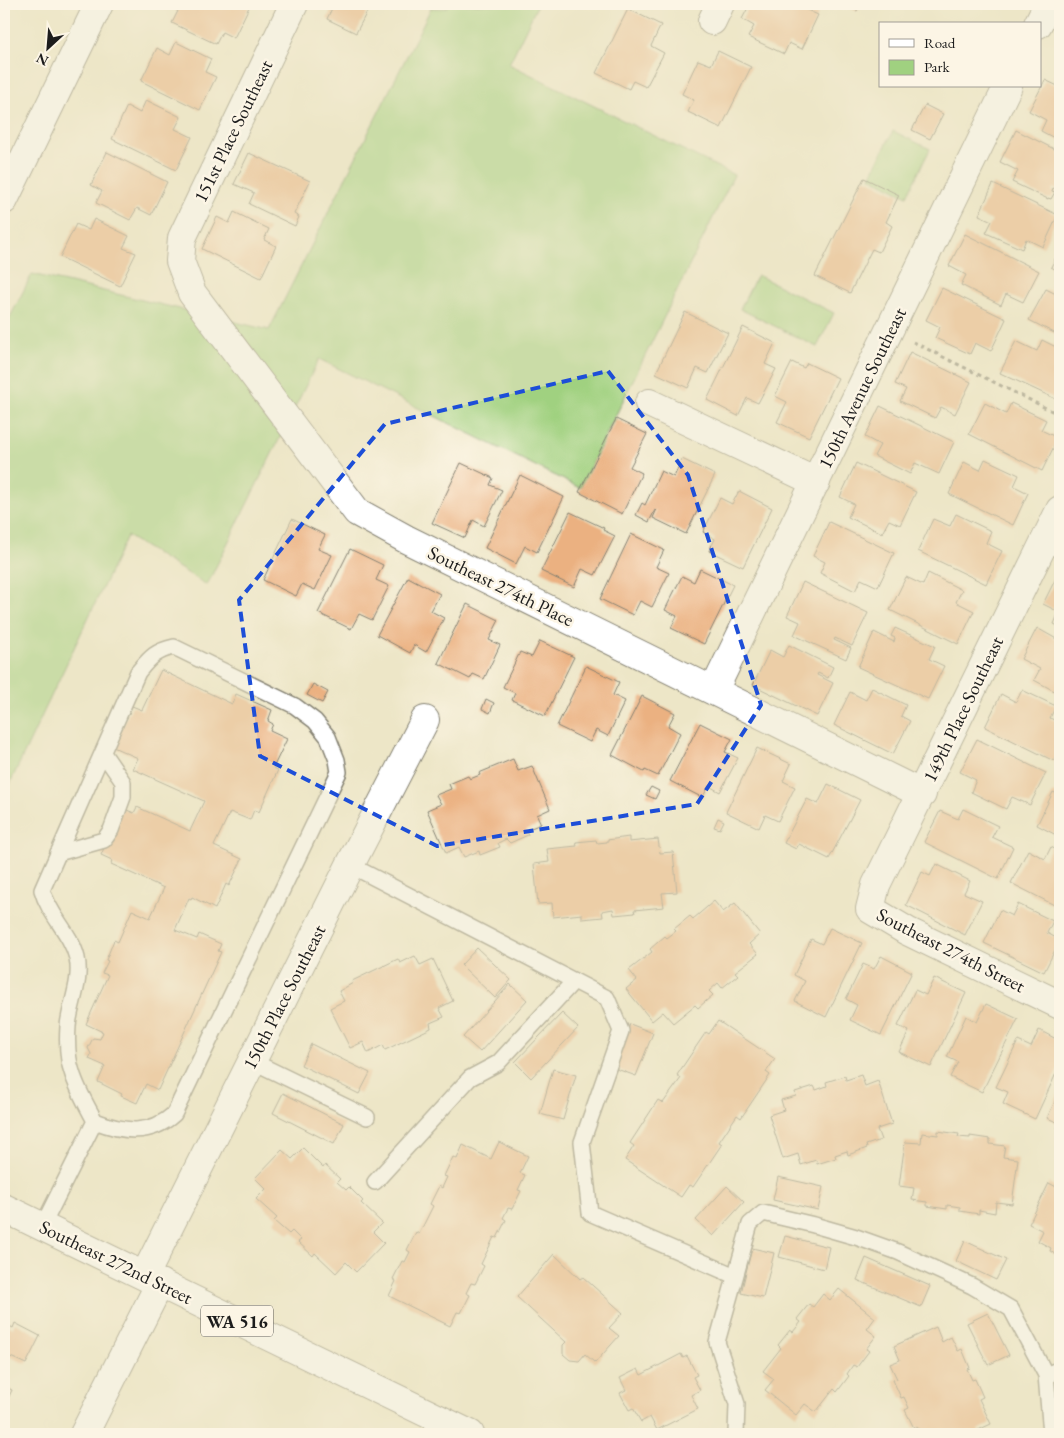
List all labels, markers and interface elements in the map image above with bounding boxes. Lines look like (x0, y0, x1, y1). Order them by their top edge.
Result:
north arrow (22, 22, 72, 72)
legend (879, 22, 1042, 88)
text: Road (924, 33, 956, 52)
text: N (33, 49, 51, 70)
street label: 151st Place Southeast (188, 56, 278, 206)
text: Park (924, 57, 951, 76)
street label: 150th Avenue Southeast (812, 303, 912, 473)
street label: Southeast 274th Place (424, 540, 578, 632)
street label: 149th Place Southeast (917, 632, 1009, 786)
street label: Southeast 274th Street (872, 902, 1030, 998)
street label: 150th Place Southeast (237, 920, 331, 1074)
street label: Southeast 272nd Street (35, 1214, 197, 1310)
road number: WA 516 (201, 1305, 273, 1336)

